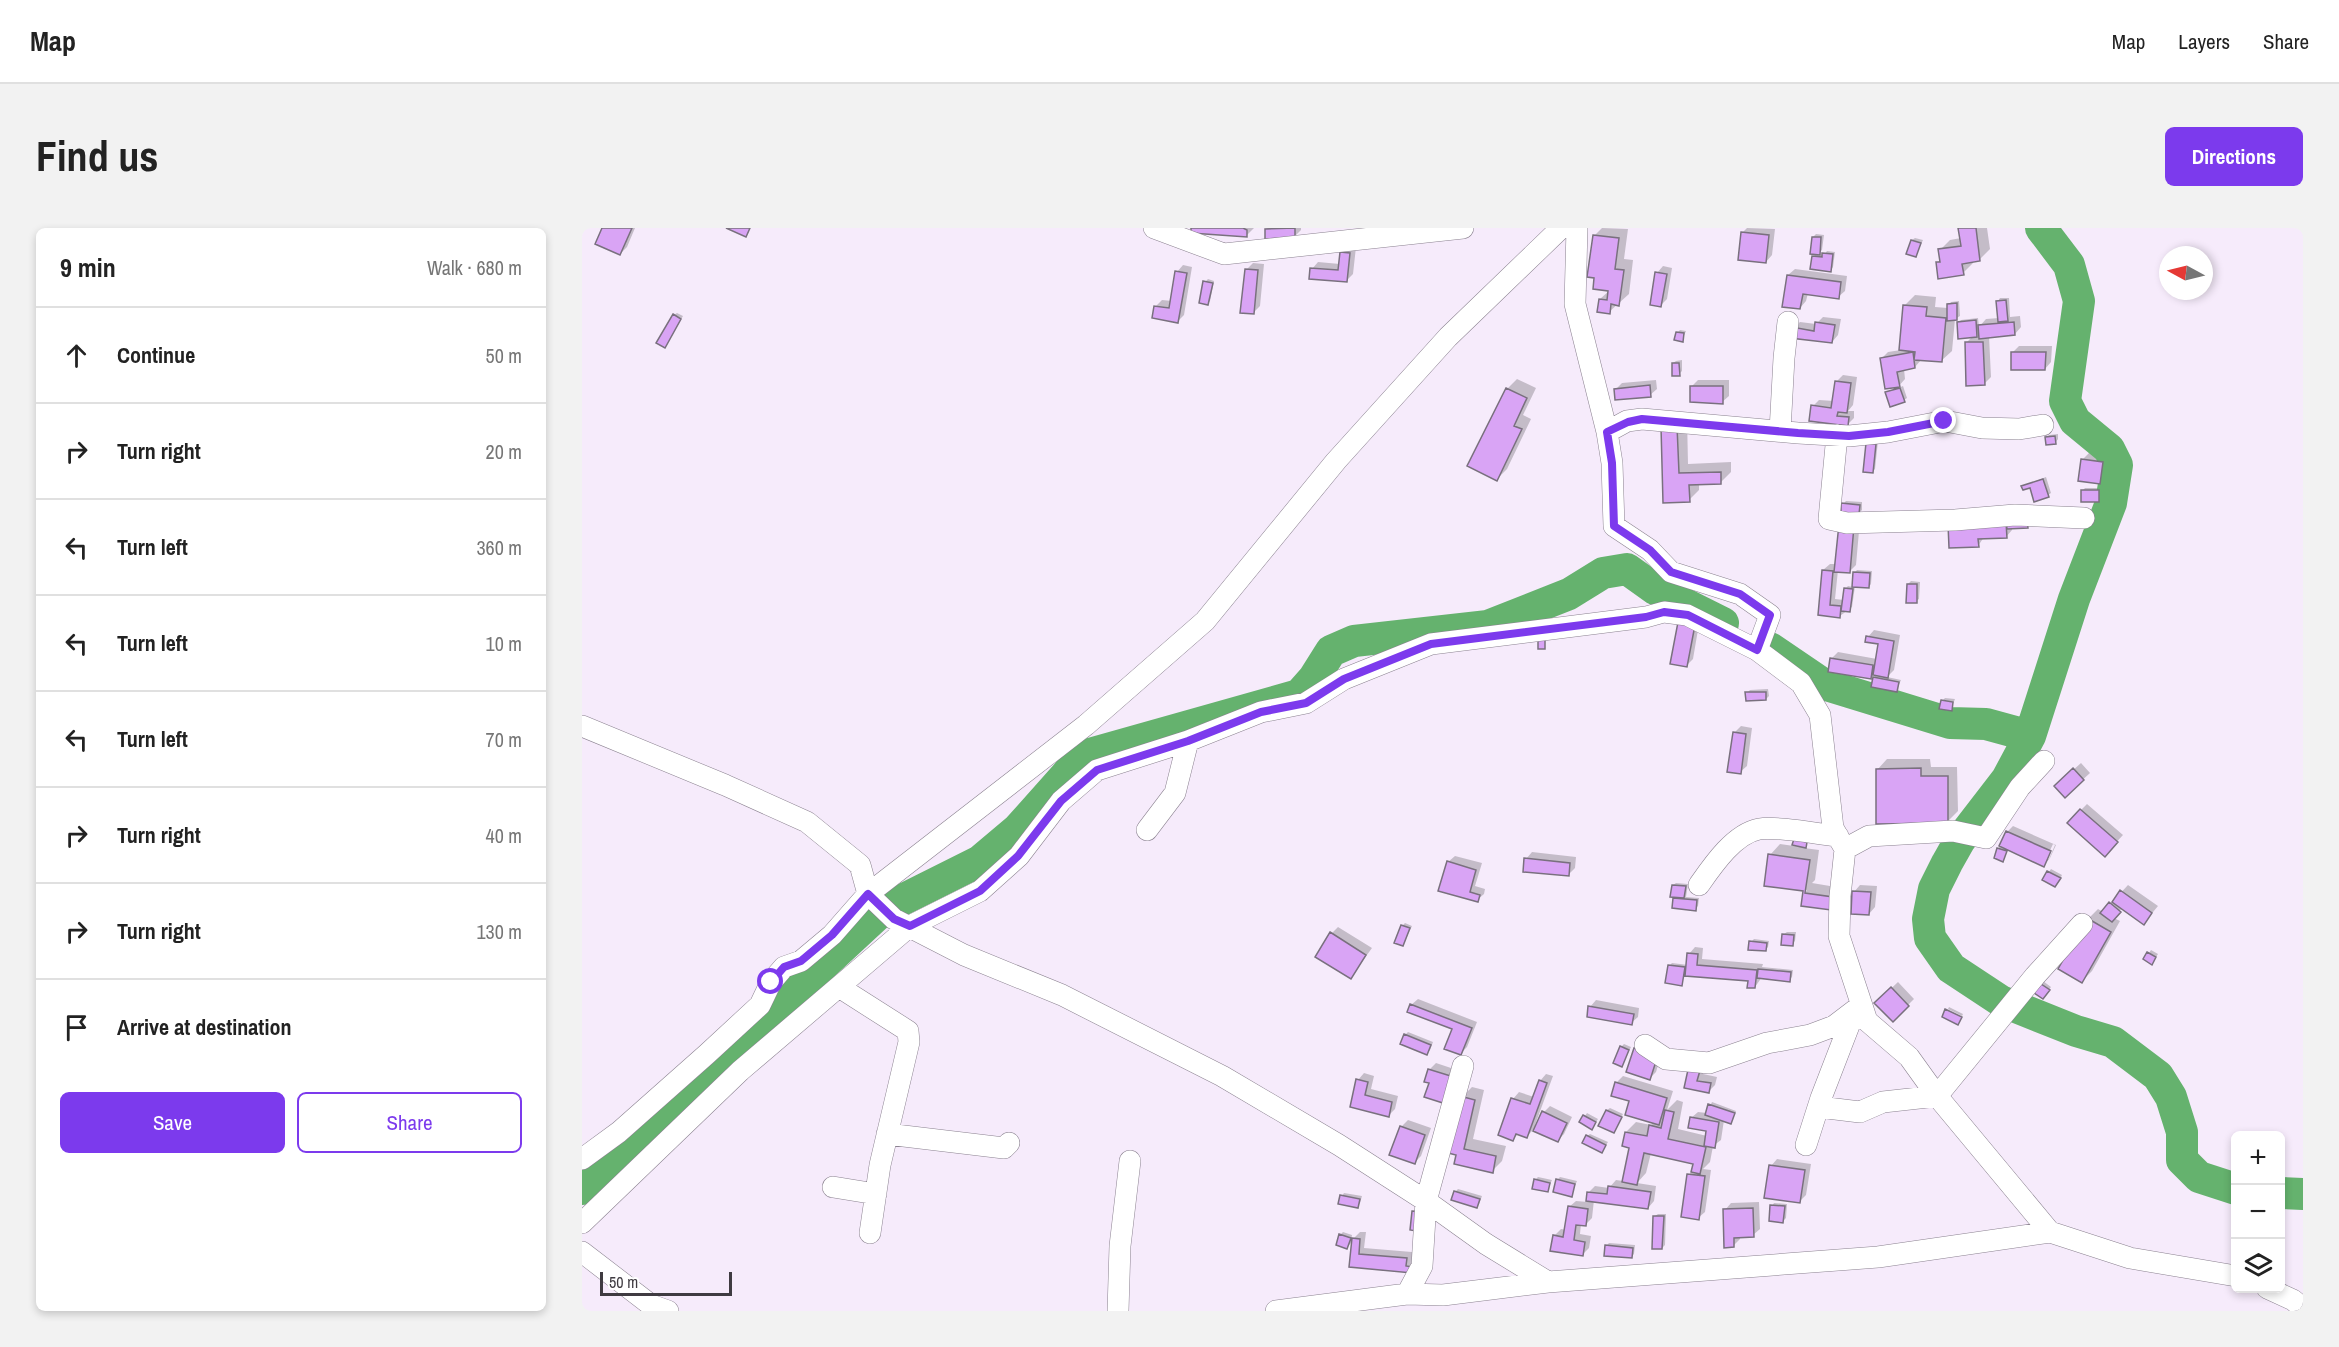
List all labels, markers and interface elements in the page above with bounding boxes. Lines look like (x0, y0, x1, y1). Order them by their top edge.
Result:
text: Map (30, 22, 76, 60)
text: Map (2112, 27, 2145, 56)
text: Layers (2178, 27, 2230, 56)
text: Share (2263, 27, 2309, 56)
button: Directions (2165, 127, 2303, 186)
text: Find us (36, 128, 158, 184)
north arrow (2159, 246, 2213, 300)
text: 9 min (60, 250, 116, 285)
text: Walk · 680 m (427, 254, 522, 281)
icon: ahead (60, 339, 93, 372)
text: Continue (117, 340, 195, 370)
text: 50 m (486, 342, 522, 369)
route end (1930, 407, 1956, 433)
icon: right (60, 435, 93, 468)
text: Turn right (117, 436, 201, 466)
text: 20 m (486, 438, 522, 465)
icon: left (60, 531, 93, 564)
text: Turn left (117, 532, 188, 562)
text: 360 m (476, 534, 522, 561)
icon: left (60, 627, 93, 660)
text: Turn left (117, 628, 188, 658)
text: 10 m (486, 630, 522, 657)
icon: left (60, 723, 93, 756)
text: Turn left (117, 724, 188, 754)
text: 70 m (486, 726, 522, 753)
icon: right (60, 819, 93, 852)
text: Turn right (117, 820, 201, 850)
text: 40 m (486, 822, 522, 849)
icon: right (60, 915, 93, 948)
text: Turn right (117, 916, 201, 946)
text: 130 m (476, 918, 522, 945)
route start (757, 968, 783, 994)
icon: arrive (60, 1011, 93, 1044)
text: Arrive at destination (117, 1012, 291, 1042)
button: Save (60, 1092, 285, 1153)
button: Share (297, 1092, 522, 1153)
map controls (2231, 1131, 2285, 1293)
button: + (2231, 1131, 2285, 1185)
button: − (2231, 1185, 2285, 1239)
button: layers (2231, 1239, 2285, 1293)
scale bar (600, 1269, 732, 1296)
text: 50 m (609, 1271, 638, 1293)

